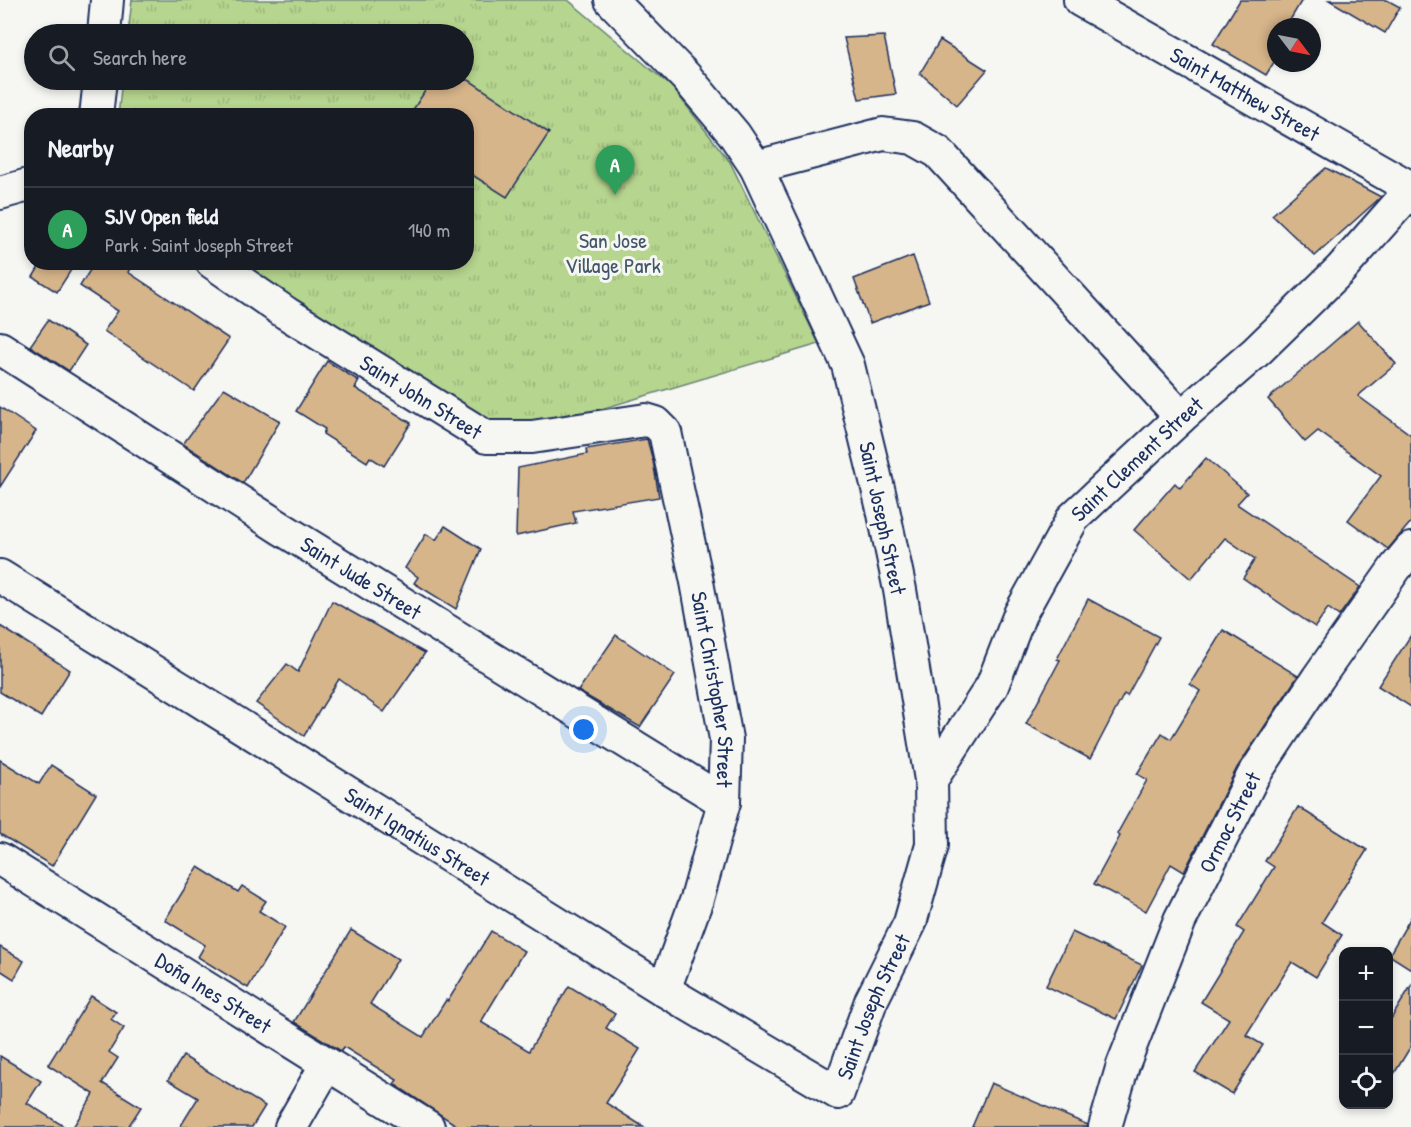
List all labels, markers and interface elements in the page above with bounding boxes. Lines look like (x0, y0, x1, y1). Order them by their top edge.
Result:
north arrow (1267, 18, 1321, 72)
search box (24, 24, 474, 90)
street label: Saint Matthew Street (1165, 39, 1326, 148)
icon: search (45, 41, 78, 74)
text: Search here (93, 42, 187, 72)
text: Nearby (48, 130, 114, 165)
pin: A (596, 146, 634, 195)
text: SJV Open field (105, 201, 218, 231)
text: A (63, 216, 72, 243)
text: 140 m (408, 216, 450, 243)
park label: San Jose Village Park (565, 225, 661, 280)
text: Park · Saint Joseph Street (105, 231, 293, 258)
street label: Saint John Street (354, 348, 489, 446)
street label: Saint Clement Street (1064, 389, 1210, 528)
street label: Saint Joseph Street (852, 439, 914, 598)
street label: Saint Jude Street (295, 529, 428, 627)
street label: Saint Christopher Street (684, 589, 741, 788)
your location (569, 715, 598, 744)
street label: Ormoc Street (1191, 766, 1268, 878)
street label: Saint Ignatius Street (339, 780, 496, 893)
street label: Saint Joseph Street (829, 928, 917, 1083)
street label: Doña Ines Street (150, 945, 278, 1041)
map controls (1339, 947, 1393, 1109)
button: + (1339, 947, 1393, 1001)
button: − (1339, 1001, 1393, 1055)
button: locate (1339, 1055, 1393, 1109)

